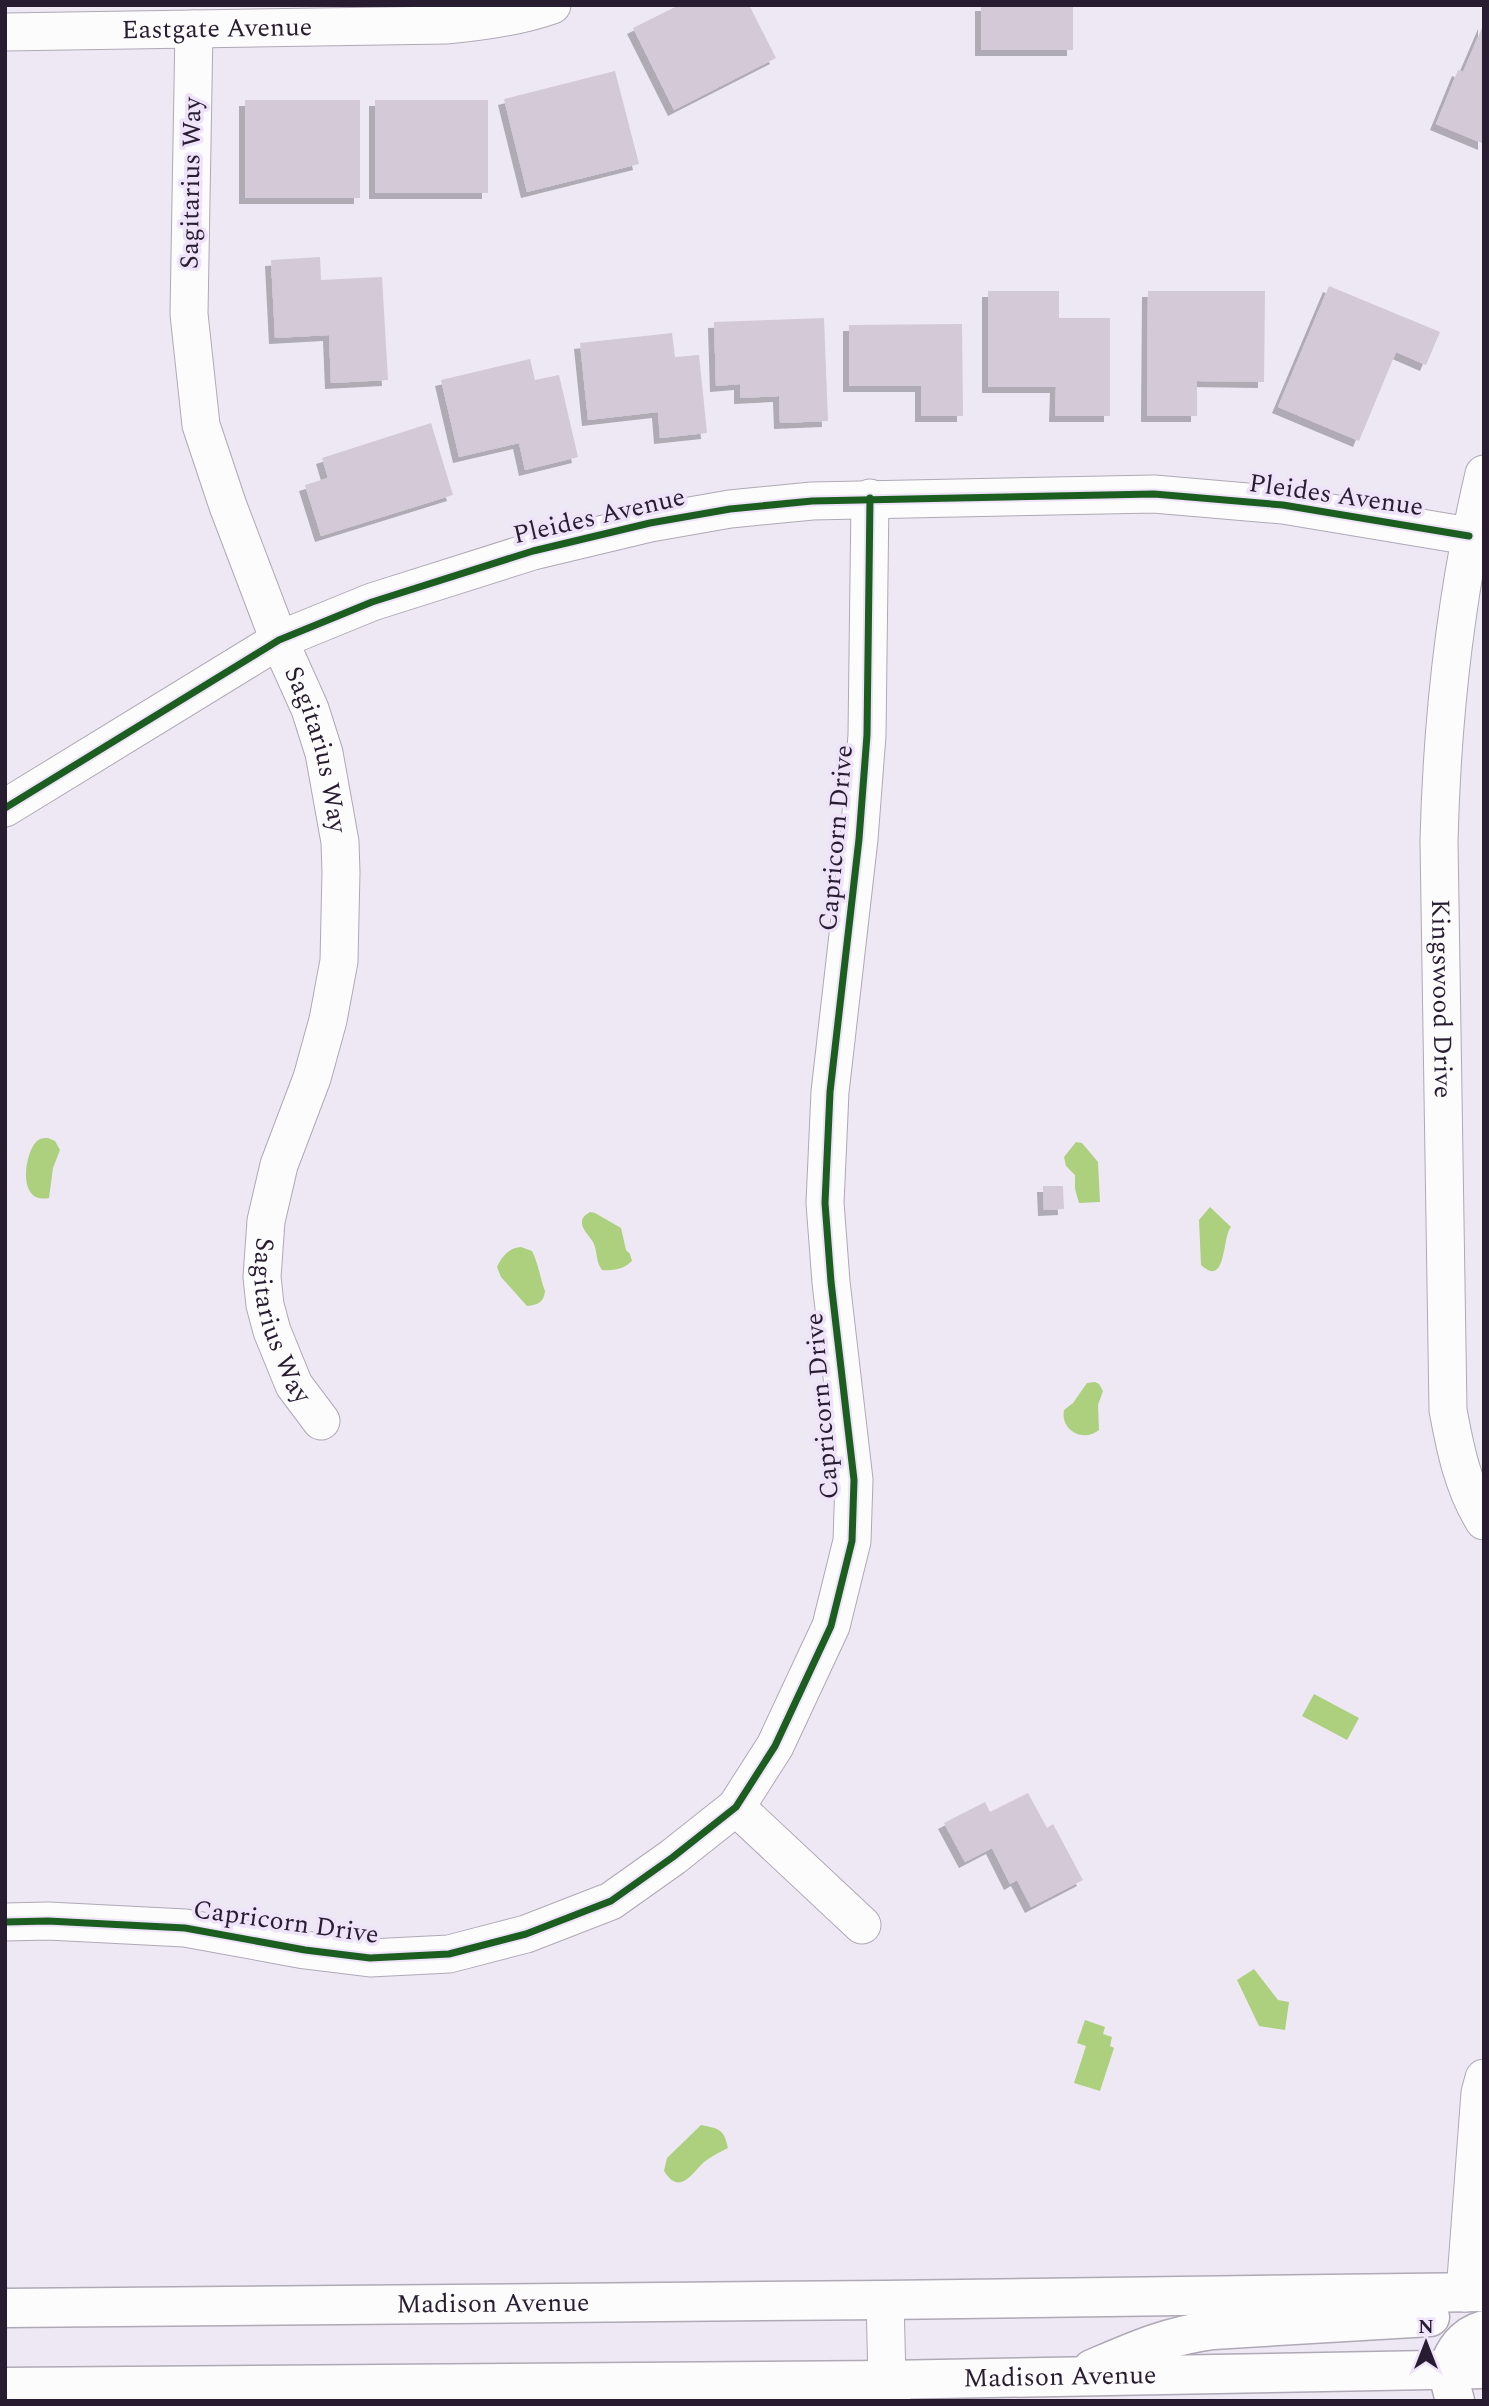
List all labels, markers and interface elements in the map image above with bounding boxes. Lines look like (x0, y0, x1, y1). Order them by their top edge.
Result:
street label: Eastgate Avenue (121, 7, 313, 50)
street label: Sagitarius Way (170, 95, 213, 269)
street label: Pleides Avenue (1246, 463, 1426, 527)
street label: Pleides Avenue (509, 477, 689, 555)
street label: Sagitarius Way (273, 660, 358, 838)
street label: Capricorn Drive (808, 743, 864, 933)
street label: Kingswood Drive (1420, 899, 1463, 1099)
street label: Sagitarius Way (242, 1236, 322, 1413)
street label: Capricorn Drive (794, 1311, 850, 1501)
street label: Capricorn Drive (191, 1889, 381, 1955)
street label: Madison Avenue (396, 2283, 590, 2324)
north arrow (1391, 2308, 1461, 2378)
text: N (1418, 2313, 1434, 2342)
street label: Madison Avenue (963, 2355, 1157, 2399)

